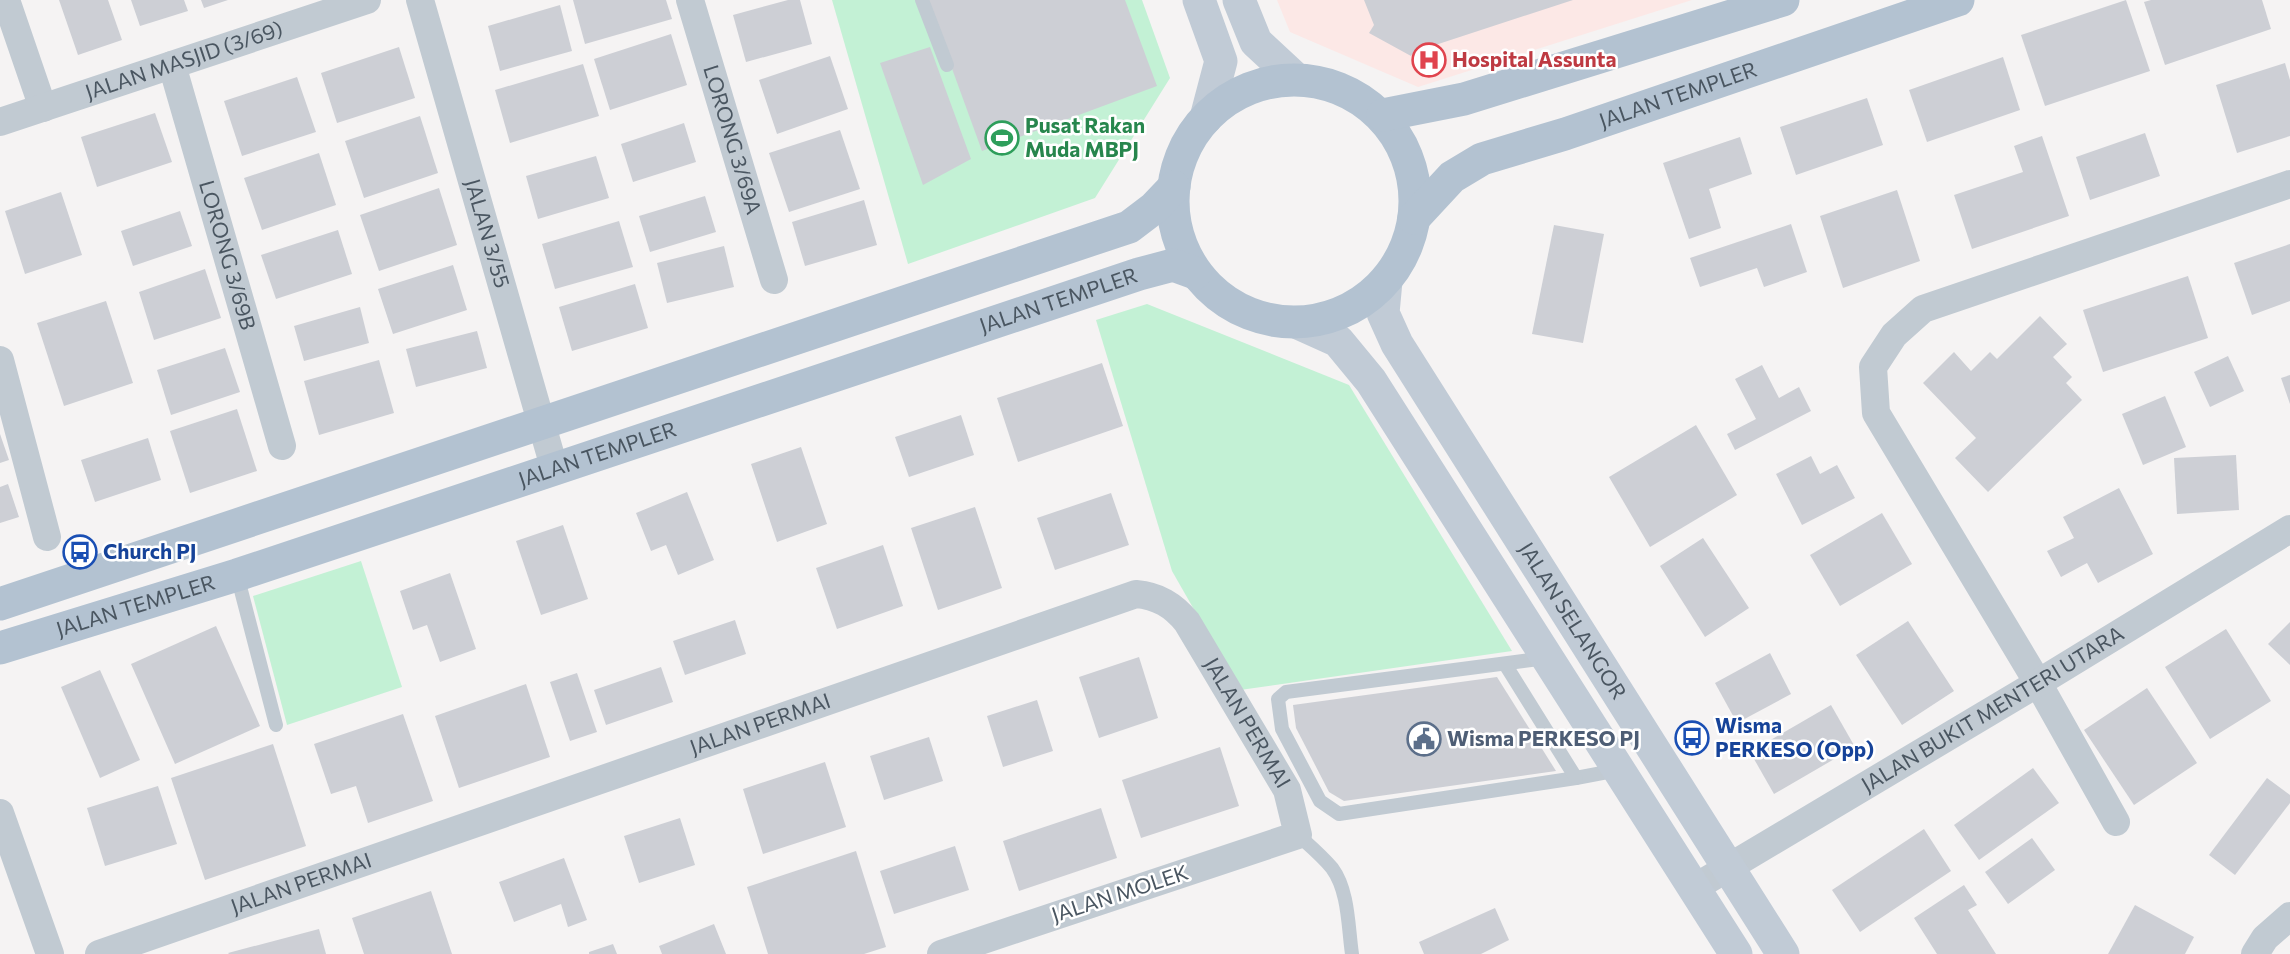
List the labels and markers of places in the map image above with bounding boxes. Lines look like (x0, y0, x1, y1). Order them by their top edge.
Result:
hospital icon: Hospital Assunta (1411, 42, 1447, 78)
place label: Hospital Assunta (1452, 46, 1617, 71)
place label: Pusat Rakan Muda MBPJ (1025, 112, 1145, 161)
sports icon: Pusat Rakan Muda MBPJ (984, 120, 1020, 156)
bus stop icon: Church PJ (62, 534, 98, 570)
place label: Church PJ (103, 538, 197, 563)
place label: Wisma PERKESO (Opp) (1715, 712, 1874, 761)
bus stop icon: Wisma PERKESO (Opp) (1674, 720, 1710, 756)
public building icon: Wisma PERKESO PJ (1406, 721, 1442, 757)
place label: Wisma PERKESO PJ (1447, 725, 1640, 750)

